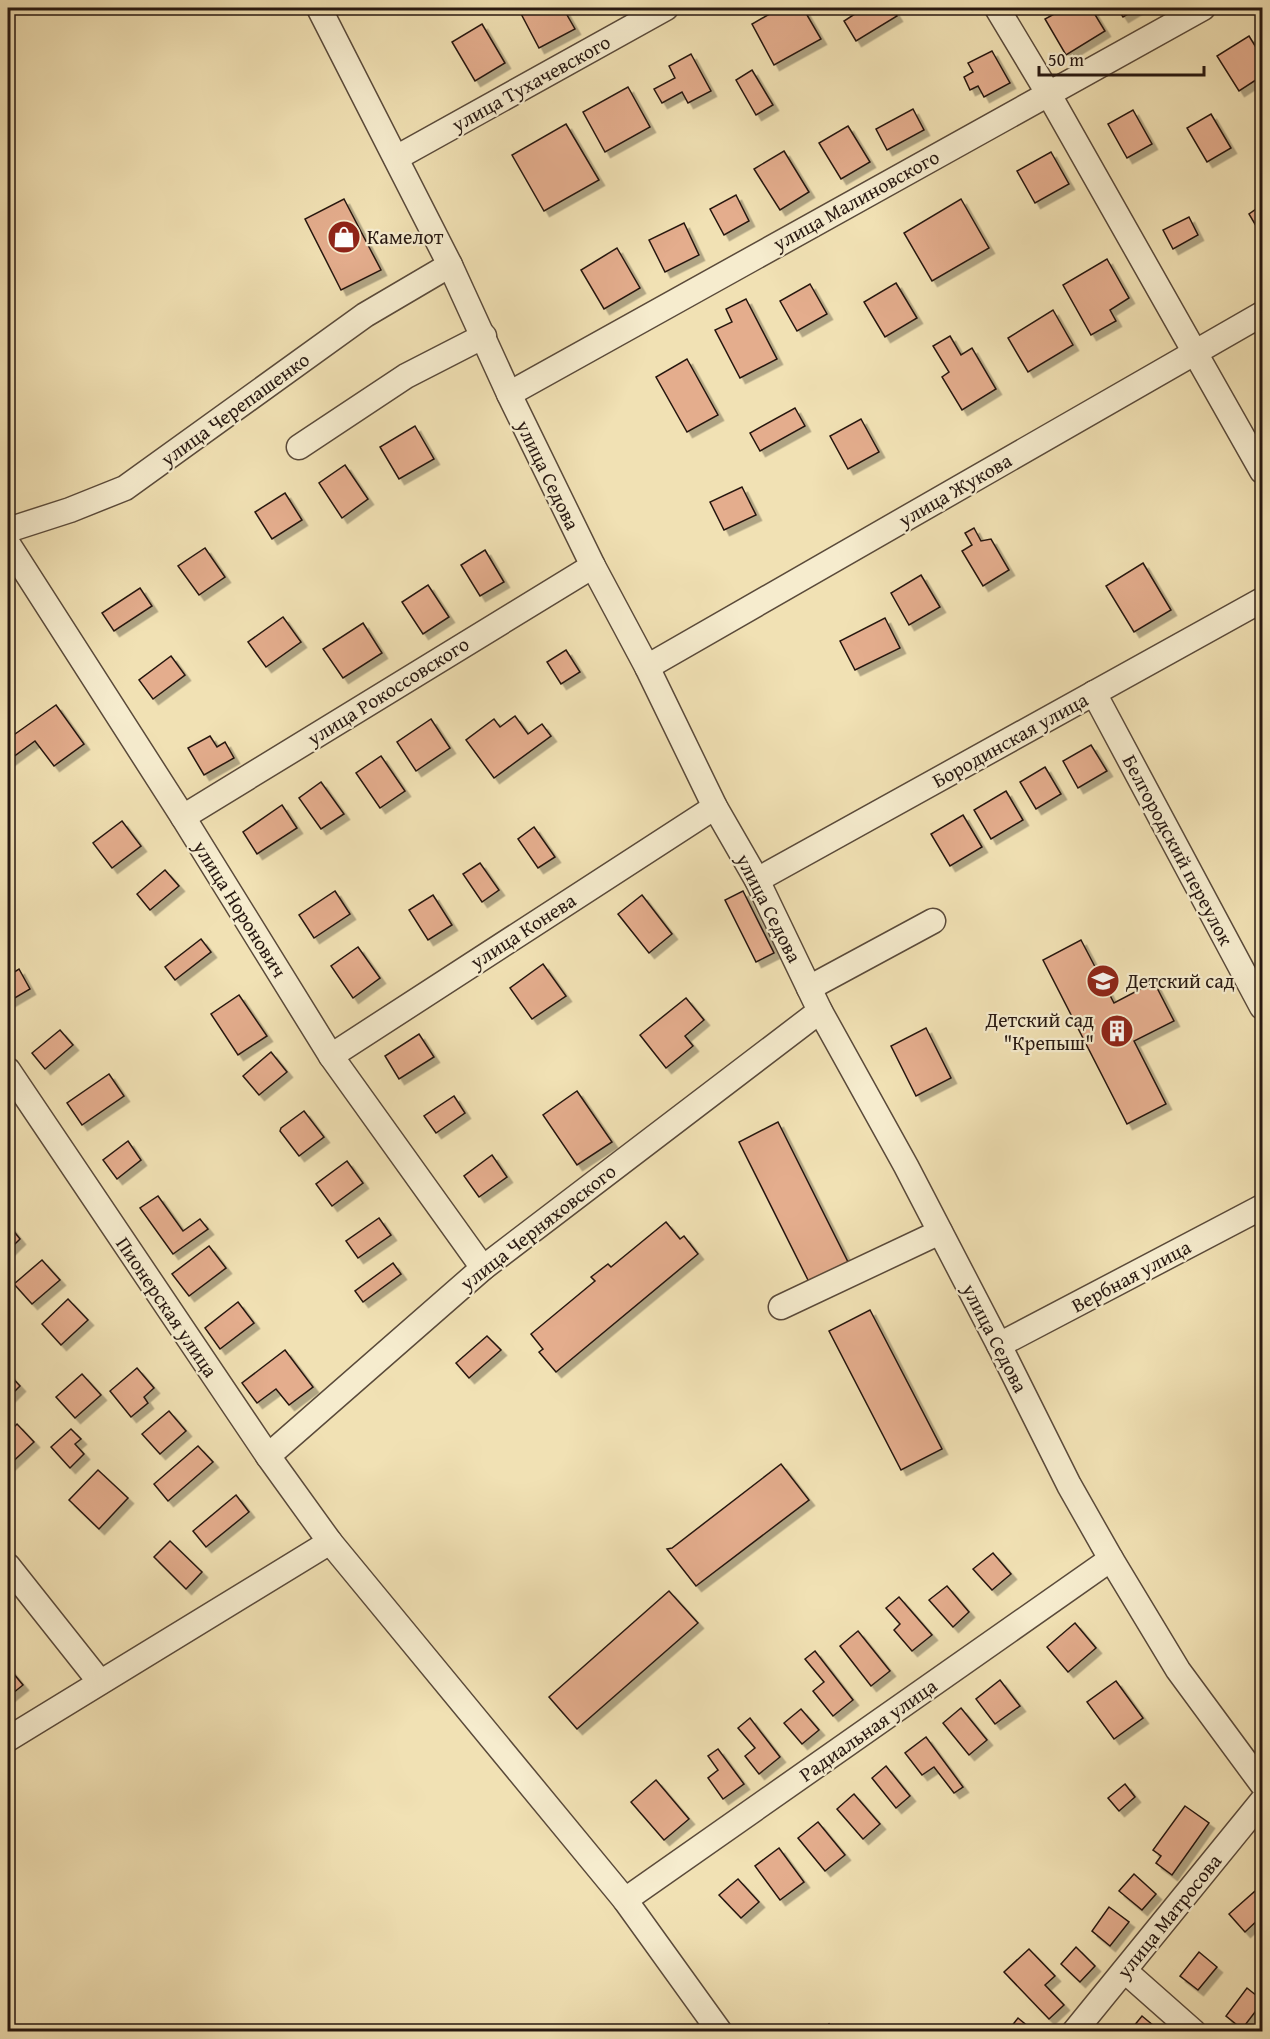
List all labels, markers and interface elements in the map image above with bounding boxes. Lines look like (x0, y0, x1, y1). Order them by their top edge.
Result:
street label: улица Тухачевского (445, 27, 615, 139)
scale bar (1039, 39, 1204, 77)
text: 50 m (1048, 46, 1084, 73)
street label: улица Малиновского (766, 142, 944, 258)
shop icon: Камелот (326, 219, 362, 255)
place label: Камелот (367, 222, 444, 251)
street label: улица Черепашенко (153, 345, 315, 473)
street label: улица Седова (509, 414, 588, 535)
street label: улица Жукова (892, 445, 1017, 534)
street label: улица Рокоссовского (300, 629, 474, 753)
street label: Бородинская улица (927, 684, 1093, 794)
street label: Белгородский переулок (1116, 749, 1241, 951)
street label: улица Норонович (186, 834, 294, 983)
street label: улица Седова (729, 847, 810, 968)
street label: улица Конева (463, 885, 582, 976)
school or university icon: Детский сад (1085, 963, 1121, 999)
place label: Детский сад (1125, 966, 1235, 995)
place label: Детский сад "Крепыш" (984, 1005, 1094, 1057)
building icon: Детский сад "Крепыш" (1099, 1013, 1135, 1049)
street label: улица Черняховского (453, 1156, 622, 1297)
street label: Пионерская улица (110, 1231, 226, 1383)
street label: Вербная улица (1066, 1232, 1196, 1319)
street label: улица Седова (955, 1277, 1036, 1398)
street label: Радиальная улица (793, 1671, 943, 1788)
street label: улица Матросова (1109, 1847, 1228, 1985)

